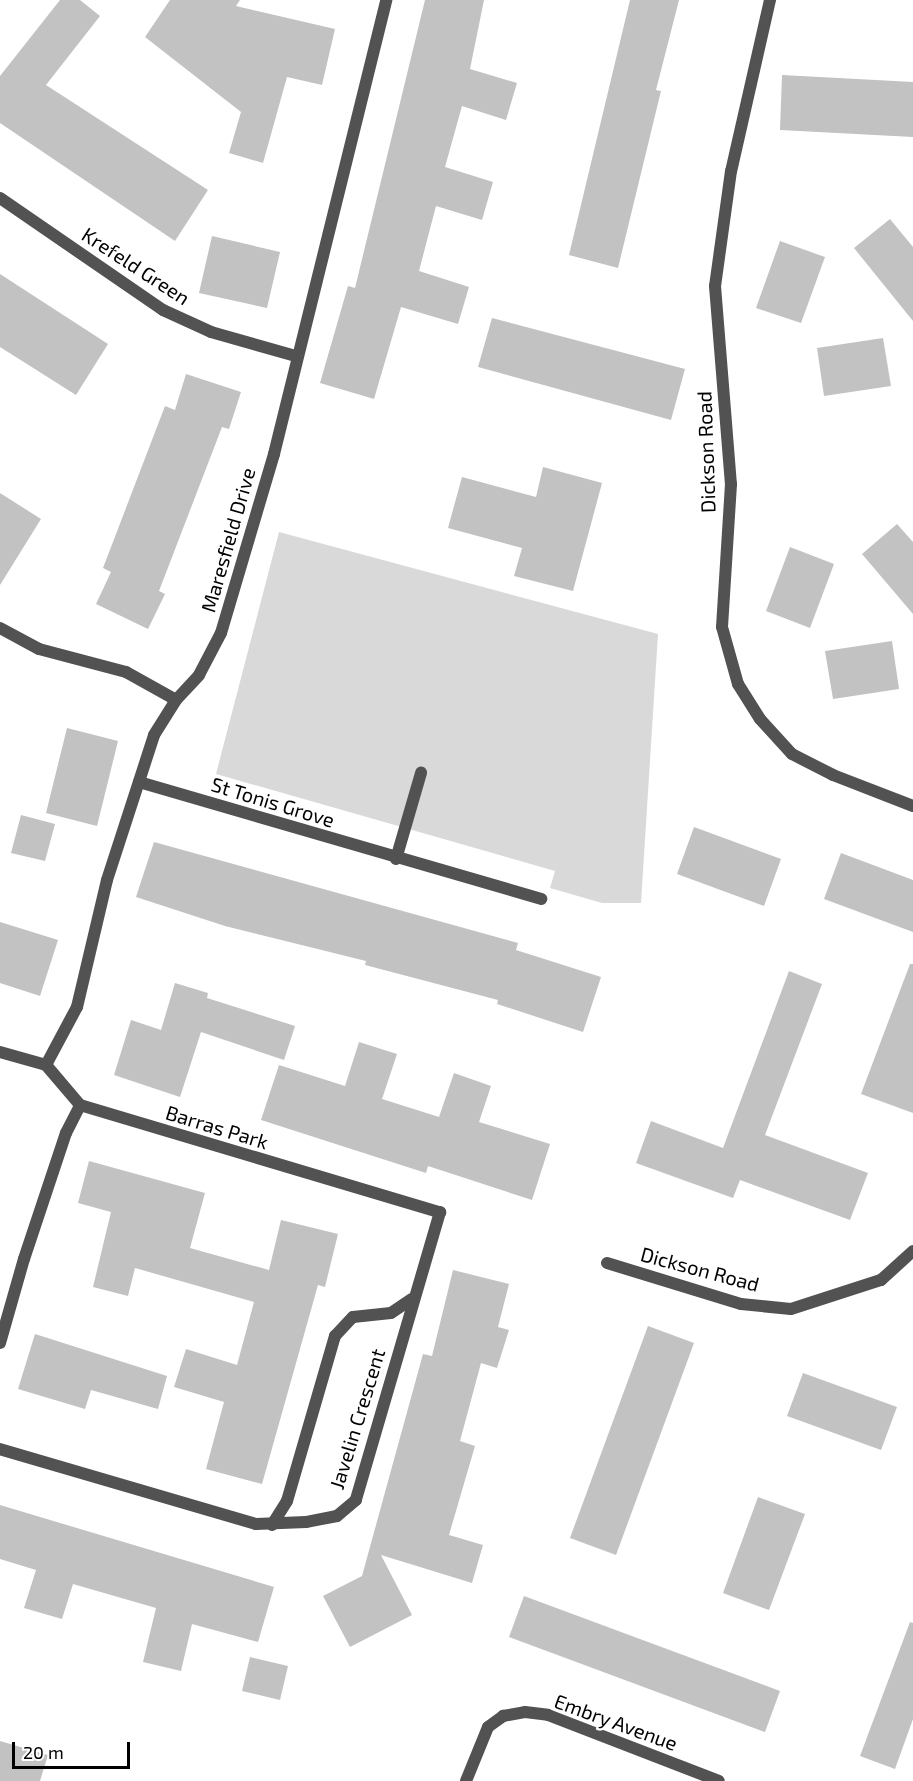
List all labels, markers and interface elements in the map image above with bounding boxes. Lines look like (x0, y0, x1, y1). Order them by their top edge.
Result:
street label: Krefeld Green (78, 222, 194, 310)
street label: Dickson Road (692, 391, 720, 513)
street label: Maresfield Drive (196, 465, 260, 615)
street label: St Tonis Grove (208, 772, 338, 832)
street label: Barras Park (163, 1100, 271, 1154)
street label: Dickson Road (638, 1242, 762, 1296)
street label: Javelin Crescent (324, 1346, 390, 1492)
street label: Embry Avenue (551, 1688, 681, 1756)
scale bar (15, 1730, 134, 1768)
text: 20 m (23, 1741, 64, 1763)

